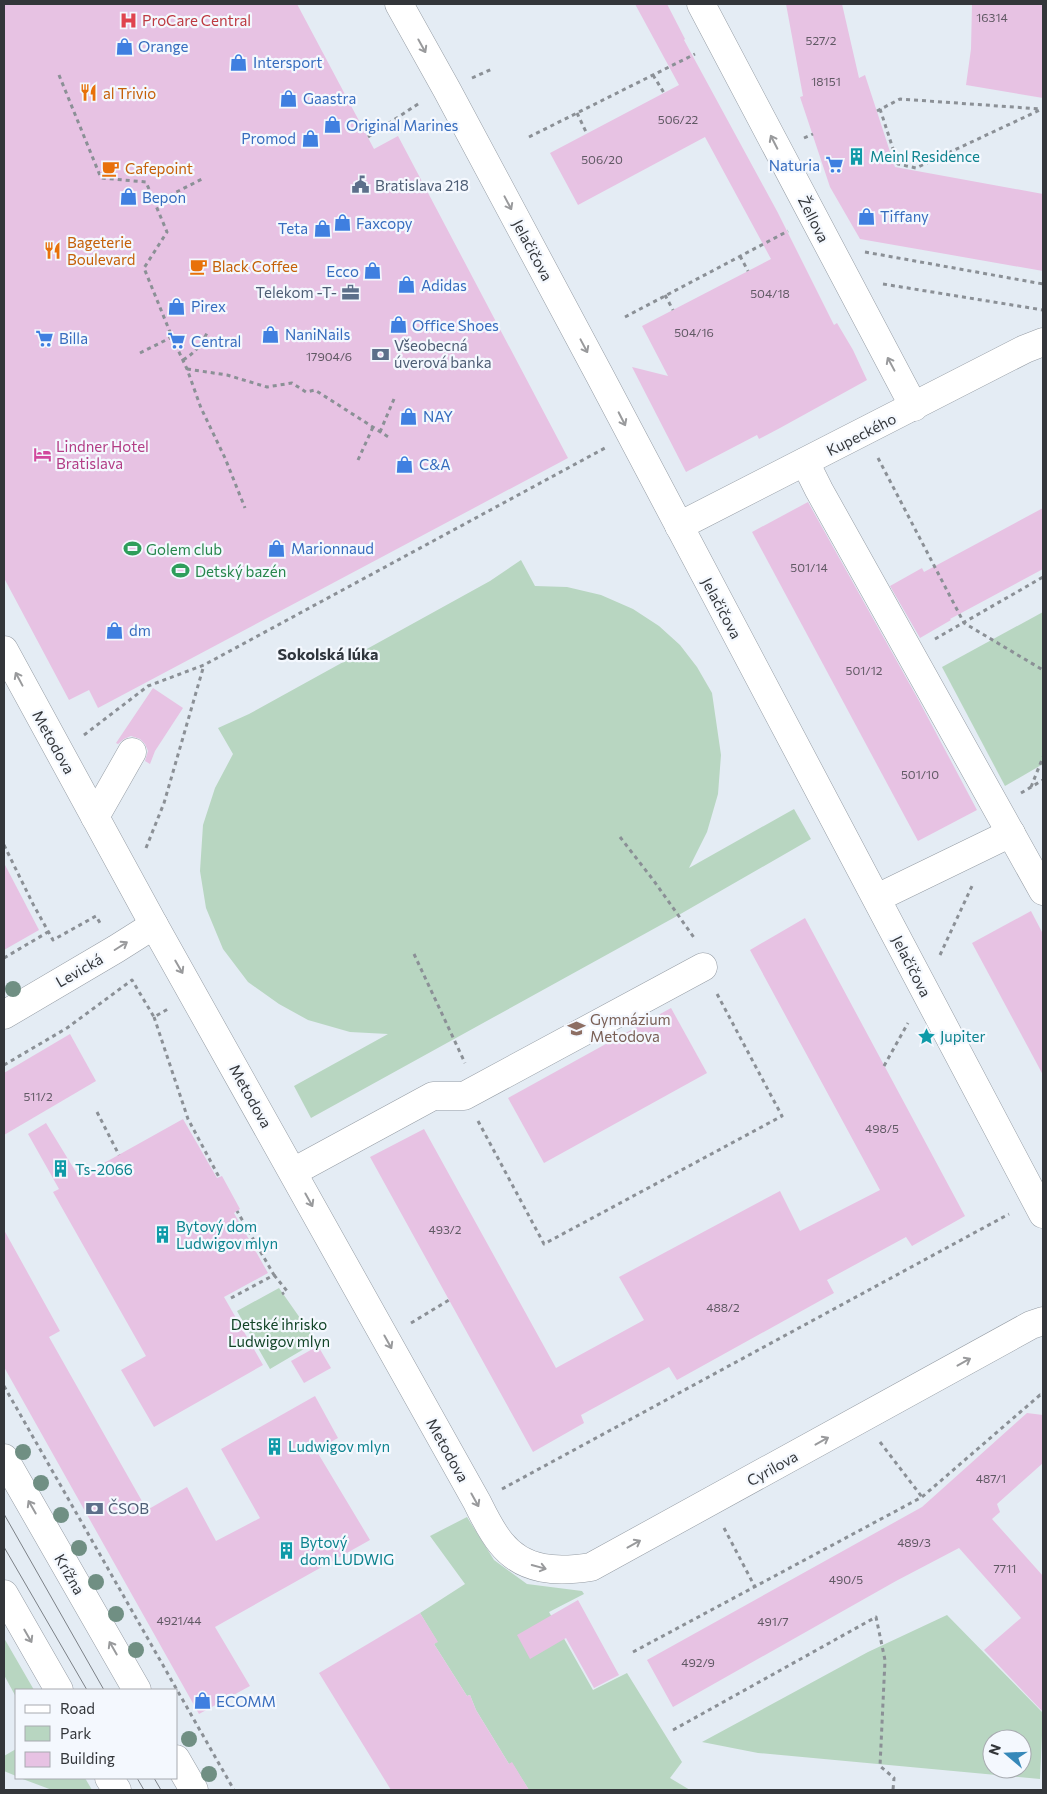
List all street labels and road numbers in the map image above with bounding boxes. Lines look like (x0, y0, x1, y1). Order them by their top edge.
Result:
street label: Žellova (795, 192, 834, 245)
street label: Jelačičova (509, 216, 557, 284)
street label: Kupeckého (823, 409, 899, 459)
street label: Jelačičova (698, 574, 746, 642)
street label: Metodova (29, 707, 79, 777)
street label: Jelačičova (889, 932, 935, 1000)
street label: Levická (52, 949, 106, 991)
street label: Metodova (226, 1061, 276, 1131)
street label: Metodova (423, 1415, 473, 1485)
street label: Cyrilova (743, 1447, 801, 1489)
street label: Krížna (51, 1551, 89, 1597)

